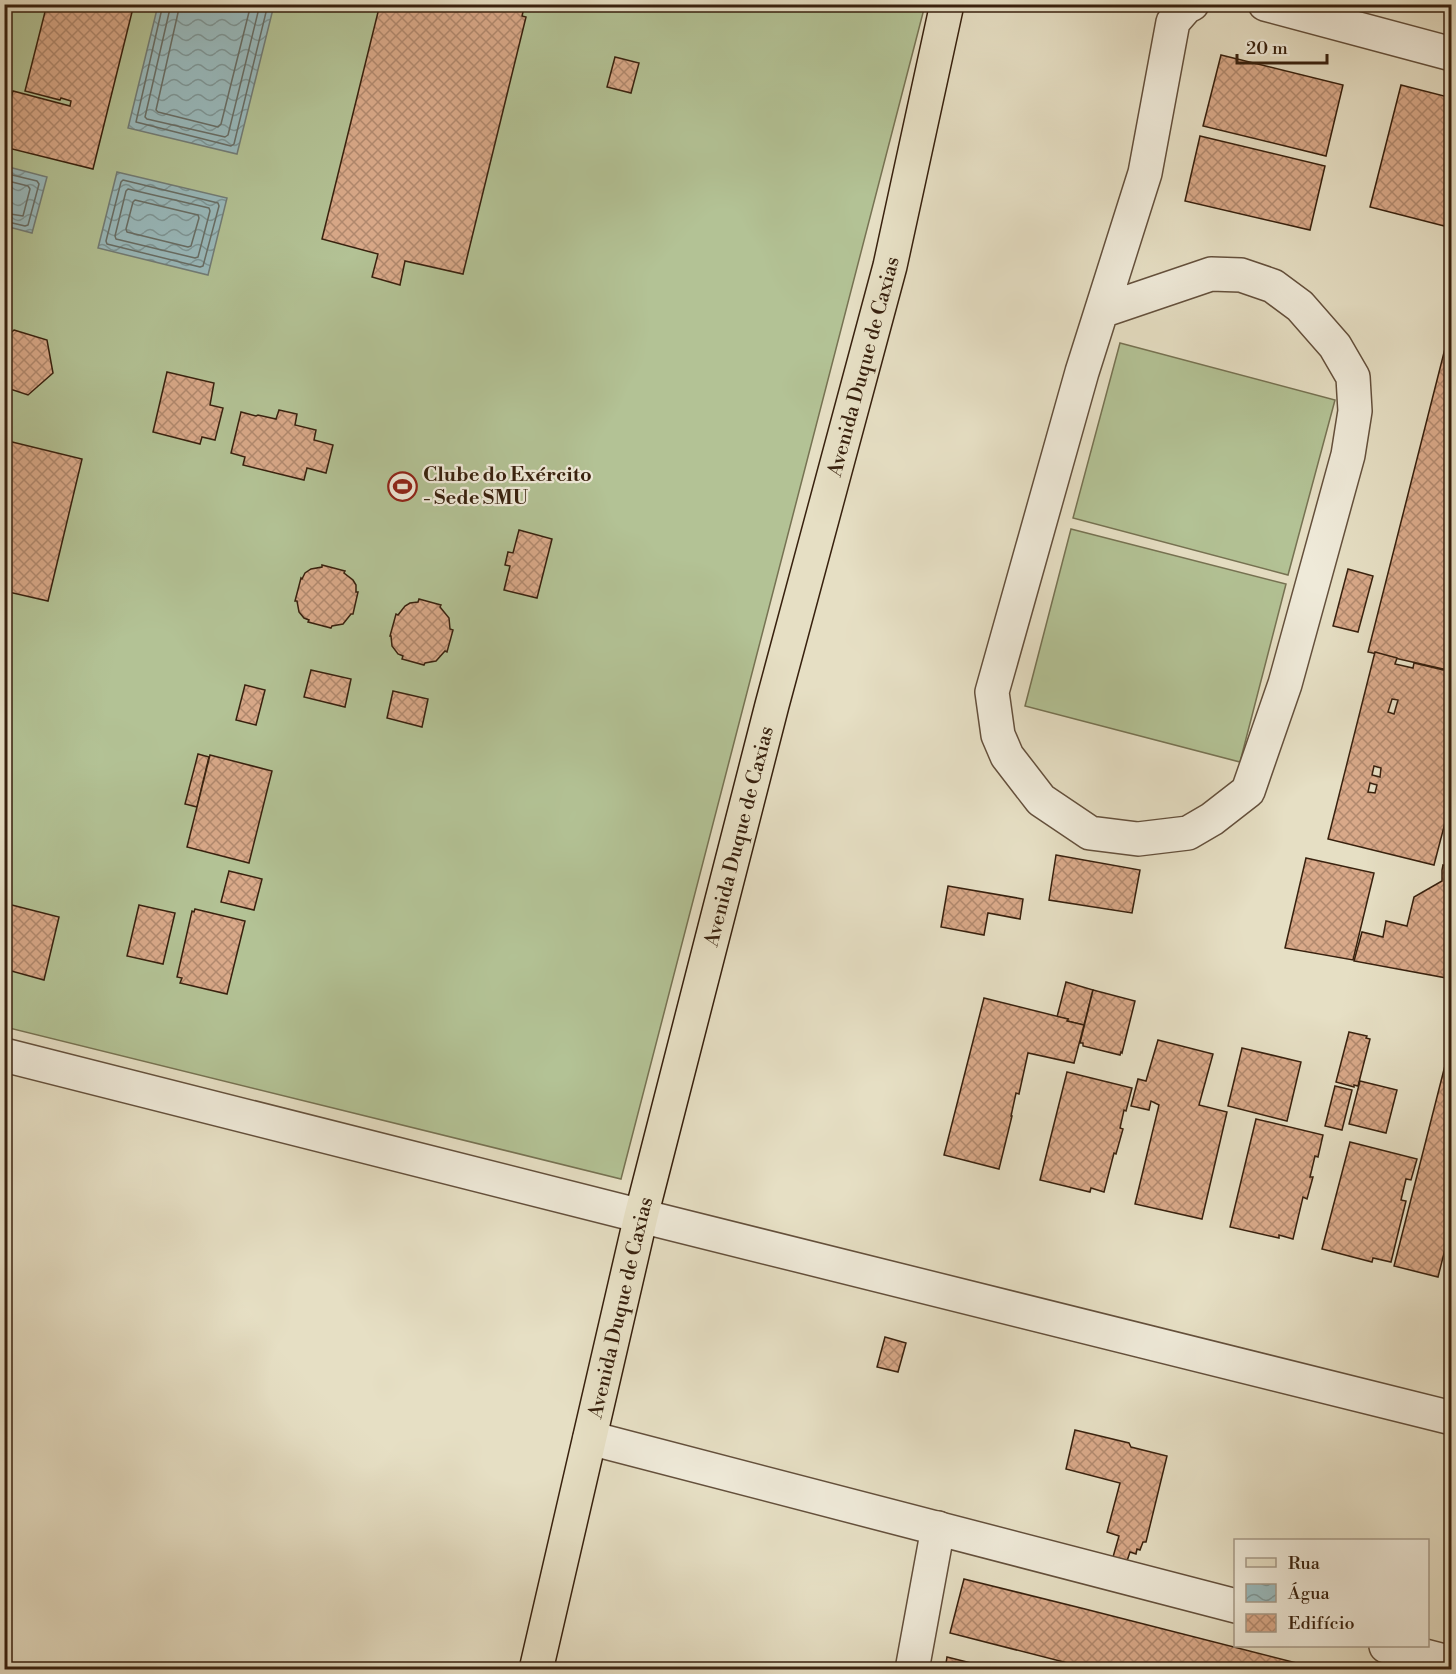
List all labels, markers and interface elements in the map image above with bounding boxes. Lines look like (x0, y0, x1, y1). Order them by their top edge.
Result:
scale bar (1237, 27, 1327, 65)
text: 20 m (1246, 37, 1288, 60)
street label: Avenida Duque de Caxias (823, 255, 906, 481)
place label: Clube do Exército - Sede SMU (423, 463, 592, 511)
sports icon: Clube do Exército - Sede SMU (386, 470, 418, 502)
street label: Avenida Duque de Caxias (699, 724, 780, 951)
street label: Avenida Duque de Caxias (583, 1194, 659, 1422)
legend (1234, 1539, 1429, 1647)
text: Rua (1288, 1552, 1321, 1575)
text: Água (1287, 1582, 1330, 1605)
text: Edifício (1288, 1612, 1355, 1635)

